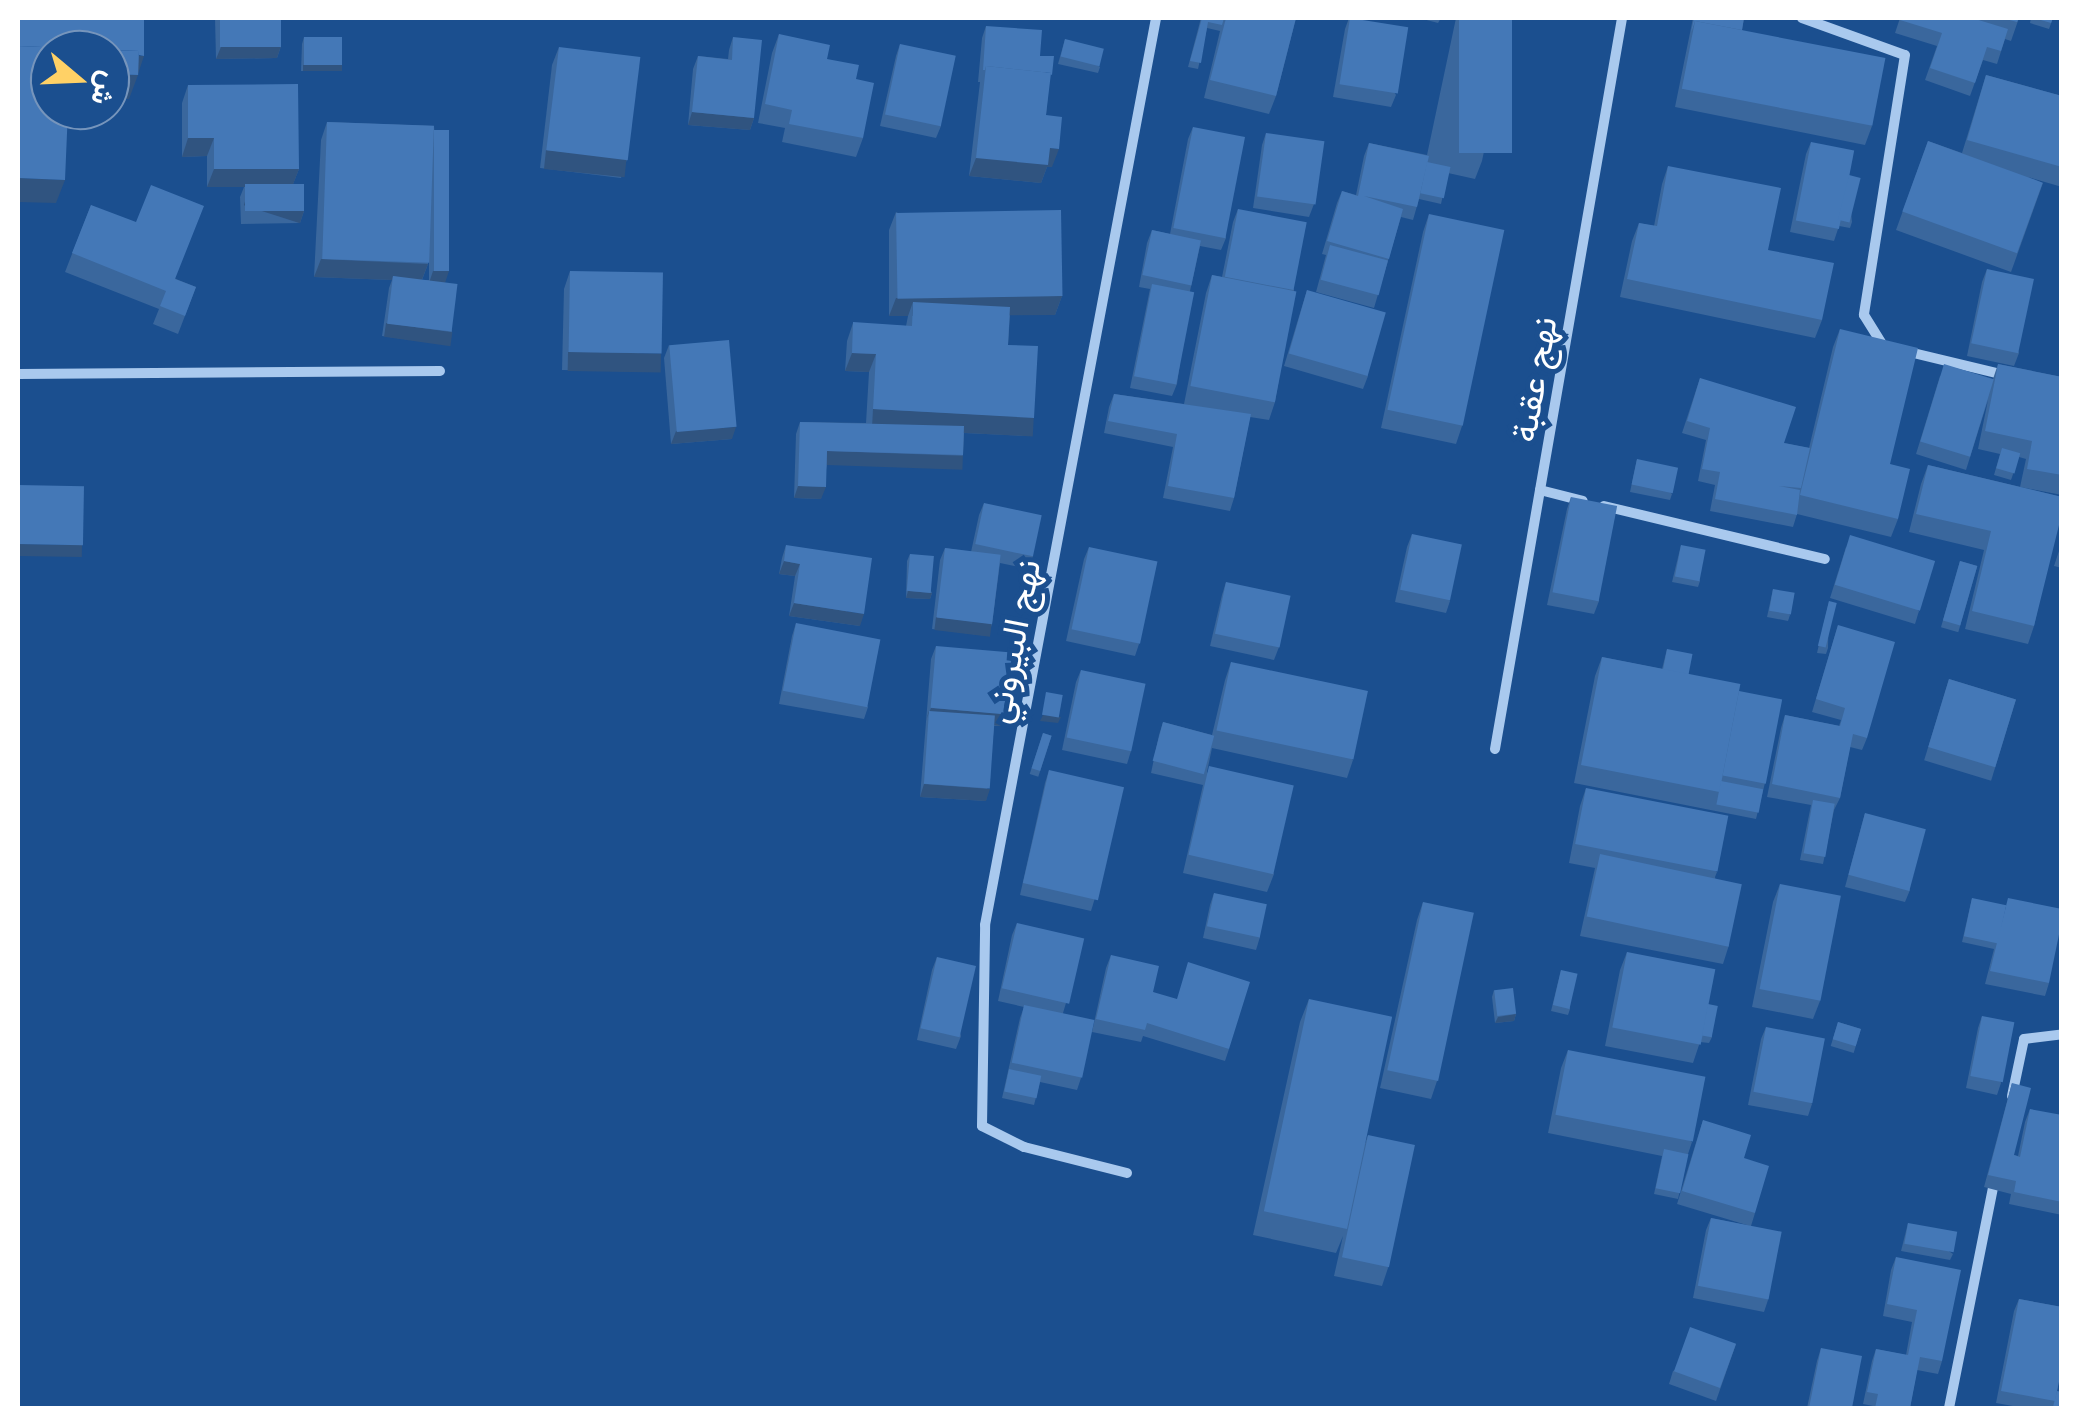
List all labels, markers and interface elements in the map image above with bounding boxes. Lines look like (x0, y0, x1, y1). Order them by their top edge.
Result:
north arrow (30, 30, 130, 130)
text: ش (85, 68, 128, 111)
street label: نهج عقبة (1500, 313, 1564, 445)
street label: نهج البيروني (975, 556, 1047, 726)

